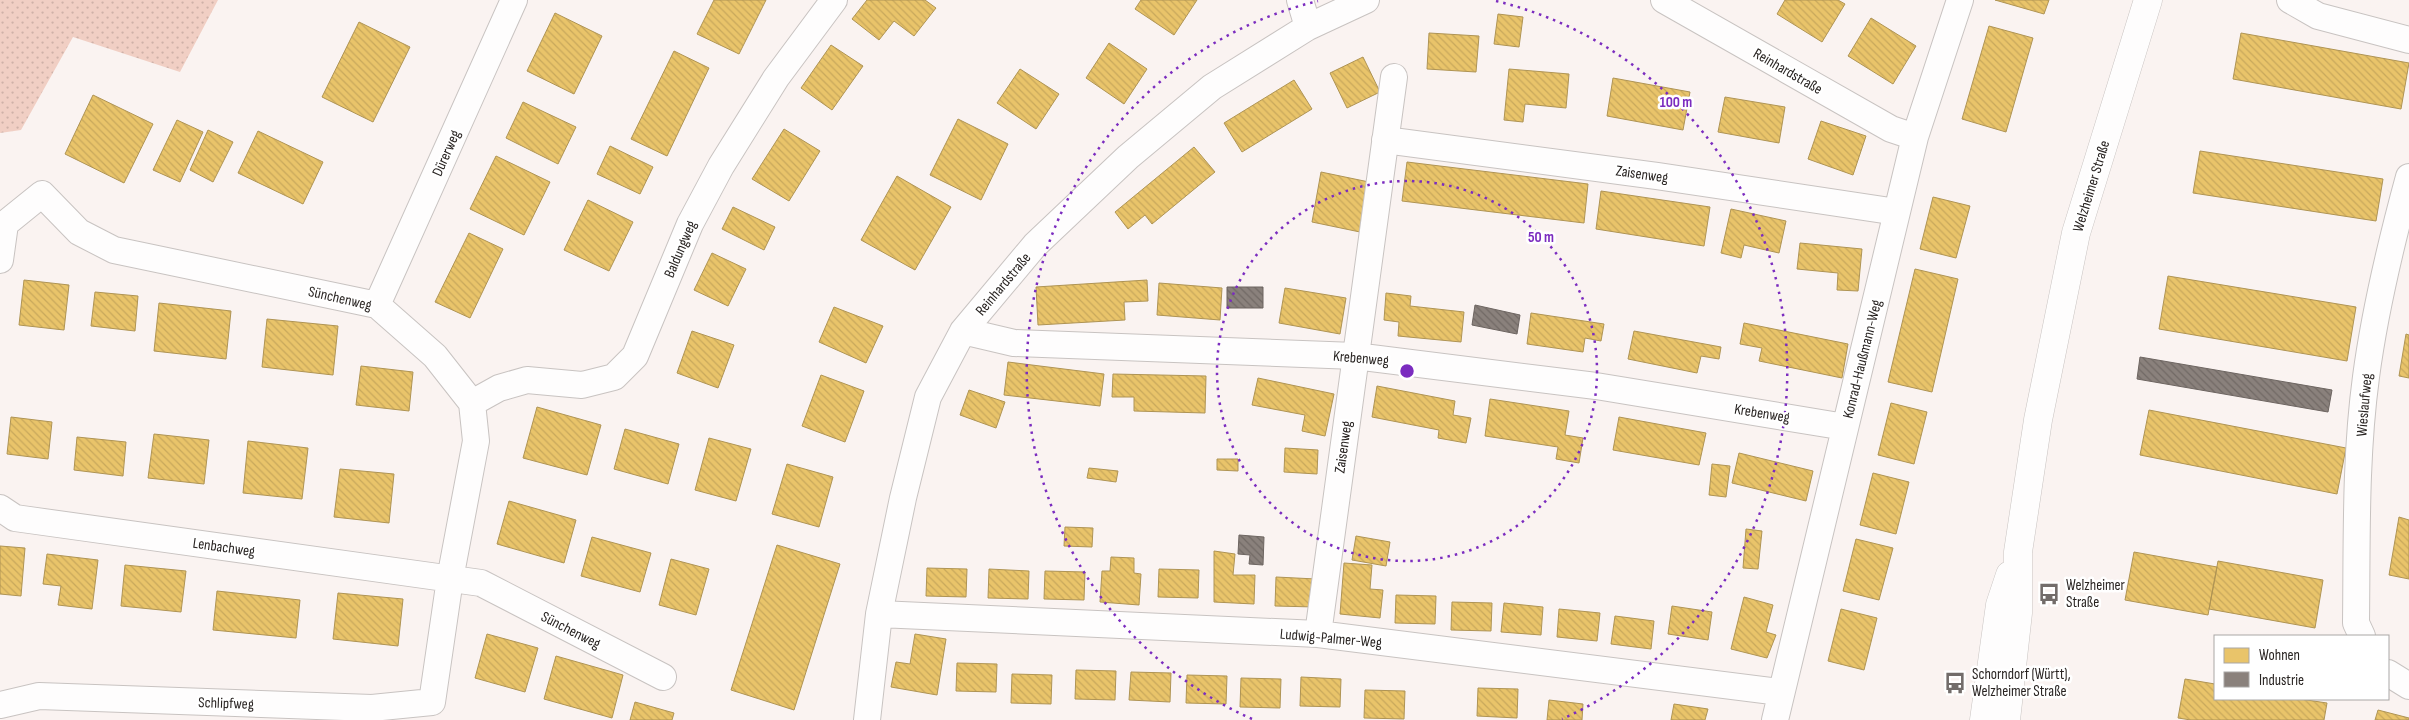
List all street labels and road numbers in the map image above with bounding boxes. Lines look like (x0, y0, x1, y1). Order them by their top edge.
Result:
street label: Reinhardstraße (1750, 44, 1826, 99)
street label: Dürerweg (428, 127, 465, 179)
street label: Welzheimer Straße (2069, 138, 2114, 234)
street label: Zaisenweg (1614, 161, 1669, 188)
street label: Baldungweg (660, 218, 701, 281)
street label: Reinhardstraße (971, 249, 1035, 320)
street label: Sünchenweg (306, 282, 373, 315)
street label: Konrad-Haußmann-Weg (1839, 298, 1886, 420)
street label: Krebenweg (1332, 347, 1390, 370)
street label: Wieslaufweg (2352, 373, 2377, 438)
street label: Krebenweg (1733, 400, 1791, 427)
street label: Zaisenweg (1330, 420, 1357, 475)
street label: Lenbachweg (192, 534, 256, 561)
street label: Sünchenweg (538, 607, 604, 654)
street label: Ludwig-Palmer-Weg (1279, 625, 1383, 652)
street label: Schlipfweg (198, 693, 254, 714)

